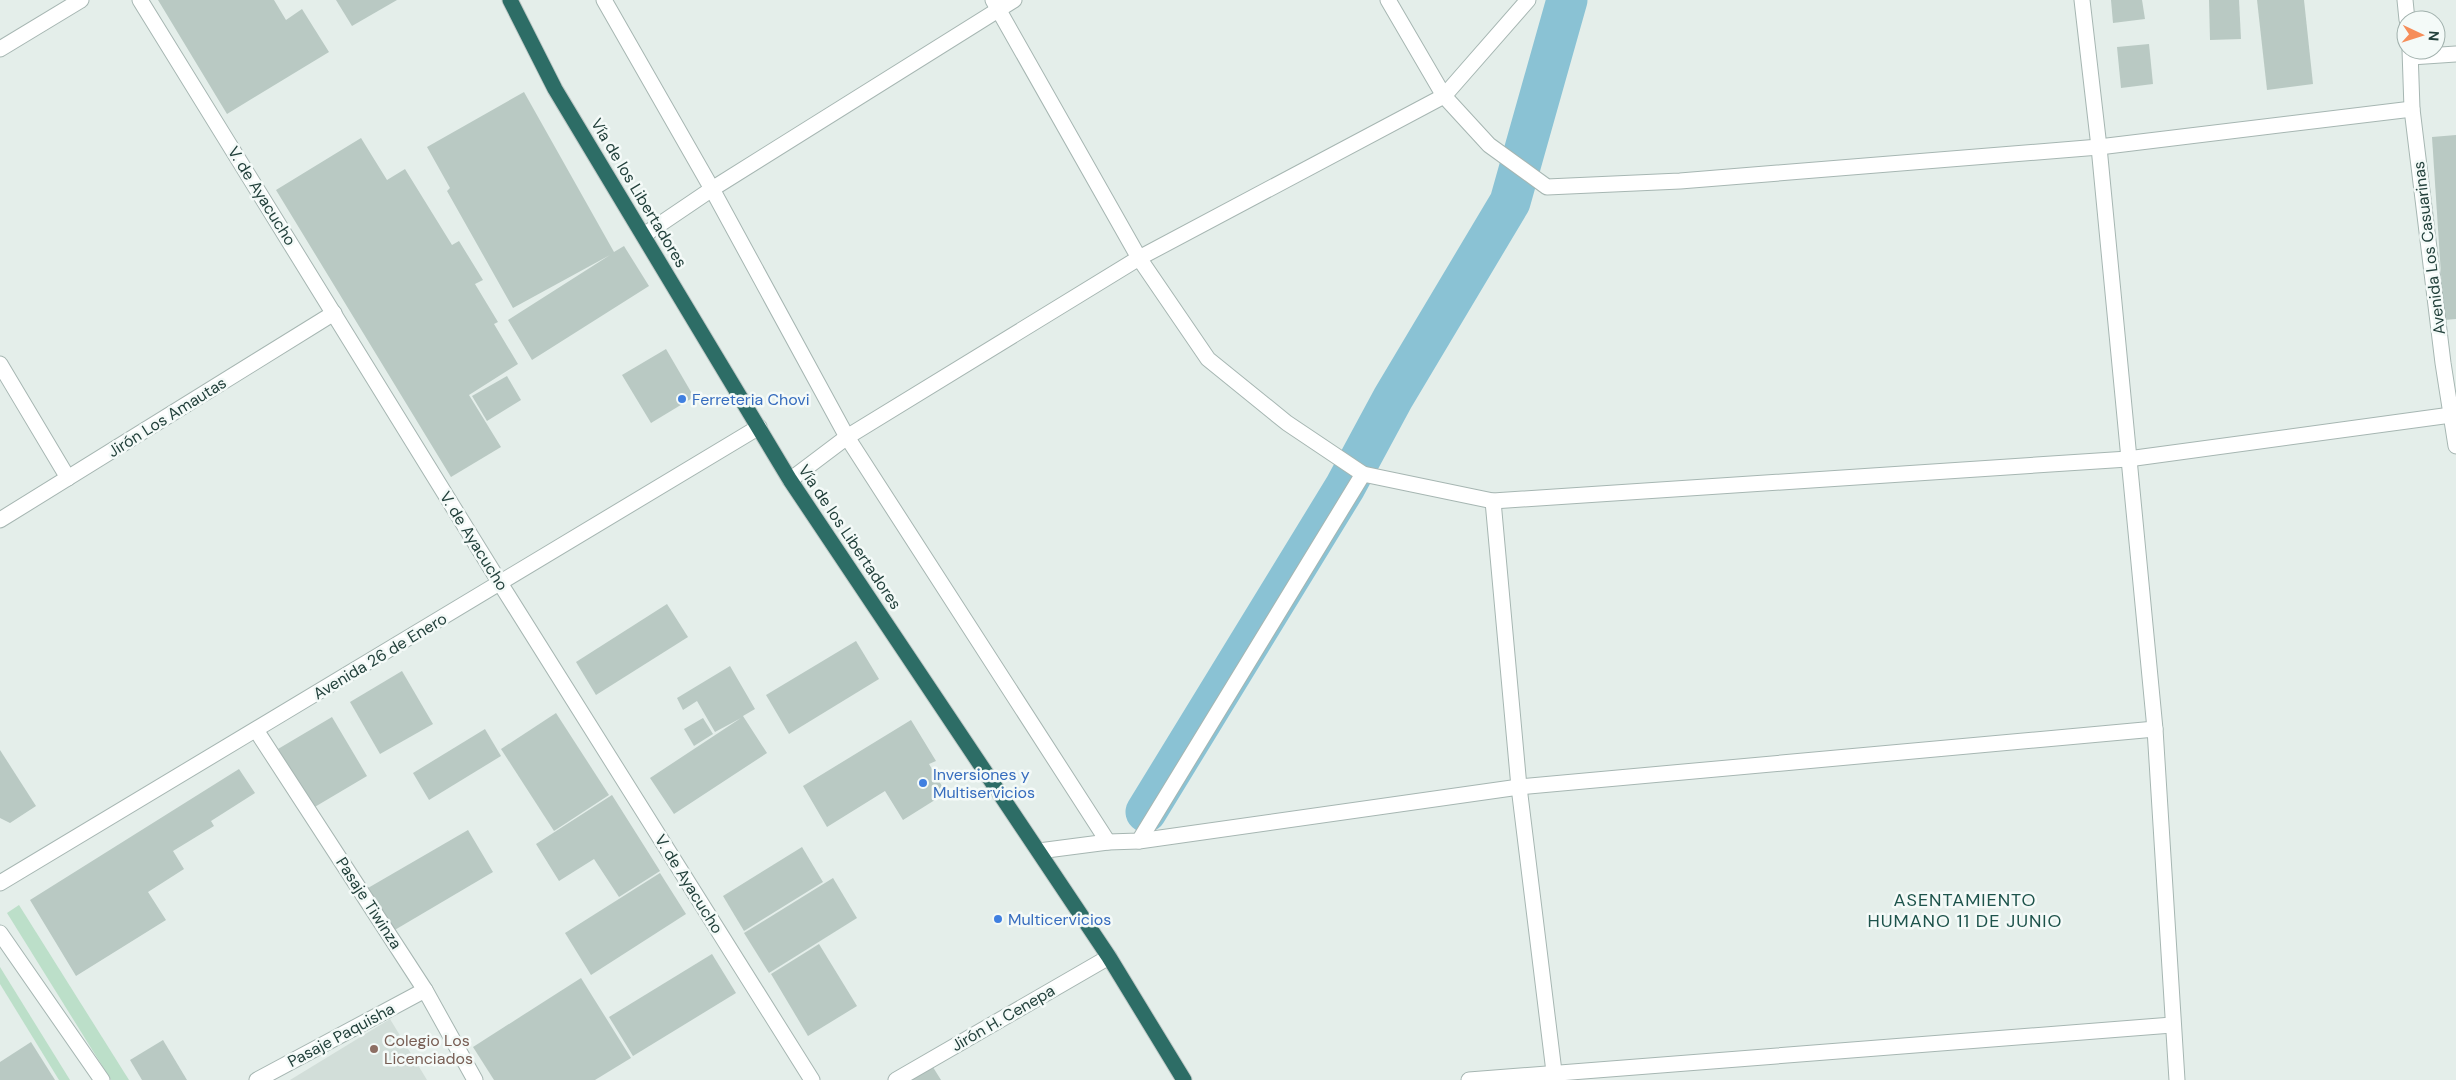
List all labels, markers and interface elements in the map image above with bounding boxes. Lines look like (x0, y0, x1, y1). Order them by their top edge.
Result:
north arrow (2396, 10, 2446, 60)
text: N (2425, 30, 2443, 42)
street label: Vía de los Libertadores (586, 115, 692, 271)
street label: V. de Ayacucho (223, 142, 301, 250)
street label: Avenida Los Casuarinas (2408, 160, 2450, 336)
street label: Jirón Los Amautas (104, 372, 230, 462)
place label: Ferreteria Chovi (692, 389, 810, 410)
marker: Ferreteria Chovi (676, 393, 688, 405)
street label: Vía de los Libertadores (794, 460, 906, 614)
street label: V. de Ayacucho (435, 487, 513, 595)
street label: Avenida 26 de Enero (309, 608, 451, 704)
place label: Inversiones y Multiservicios (933, 764, 1035, 803)
marker: Inversiones y Multiservicios (917, 777, 929, 789)
street label: V. de Ayacucho (650, 830, 728, 938)
street label: Pasaje Tiwinza (331, 853, 407, 953)
district label: ASENTAMIENTO HUMANO 11 DE JUNIO (1867, 888, 2063, 933)
place label: Multicervicios (1008, 909, 1111, 930)
marker: Multicervicios (992, 913, 1004, 925)
street label: Jirón H. Cenepa (947, 980, 1059, 1056)
street label: Pasaje Paquisha (284, 998, 398, 1072)
place label: Colegio Los Licenciados (384, 1030, 473, 1069)
marker: Colegio Los Licenciados (368, 1043, 380, 1055)

